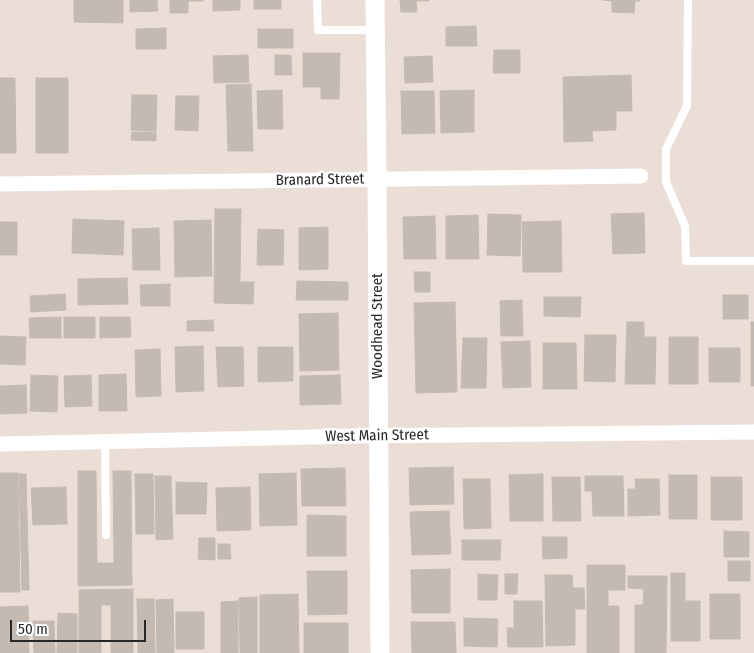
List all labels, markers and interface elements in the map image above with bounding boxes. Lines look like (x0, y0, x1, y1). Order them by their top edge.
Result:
street label: Branard Street (275, 170, 365, 190)
street label: Woodhead Street (369, 273, 387, 379)
street label: West Main Street (325, 426, 429, 446)
scale bar (12, 610, 149, 642)
text: 50 m (18, 620, 48, 638)

